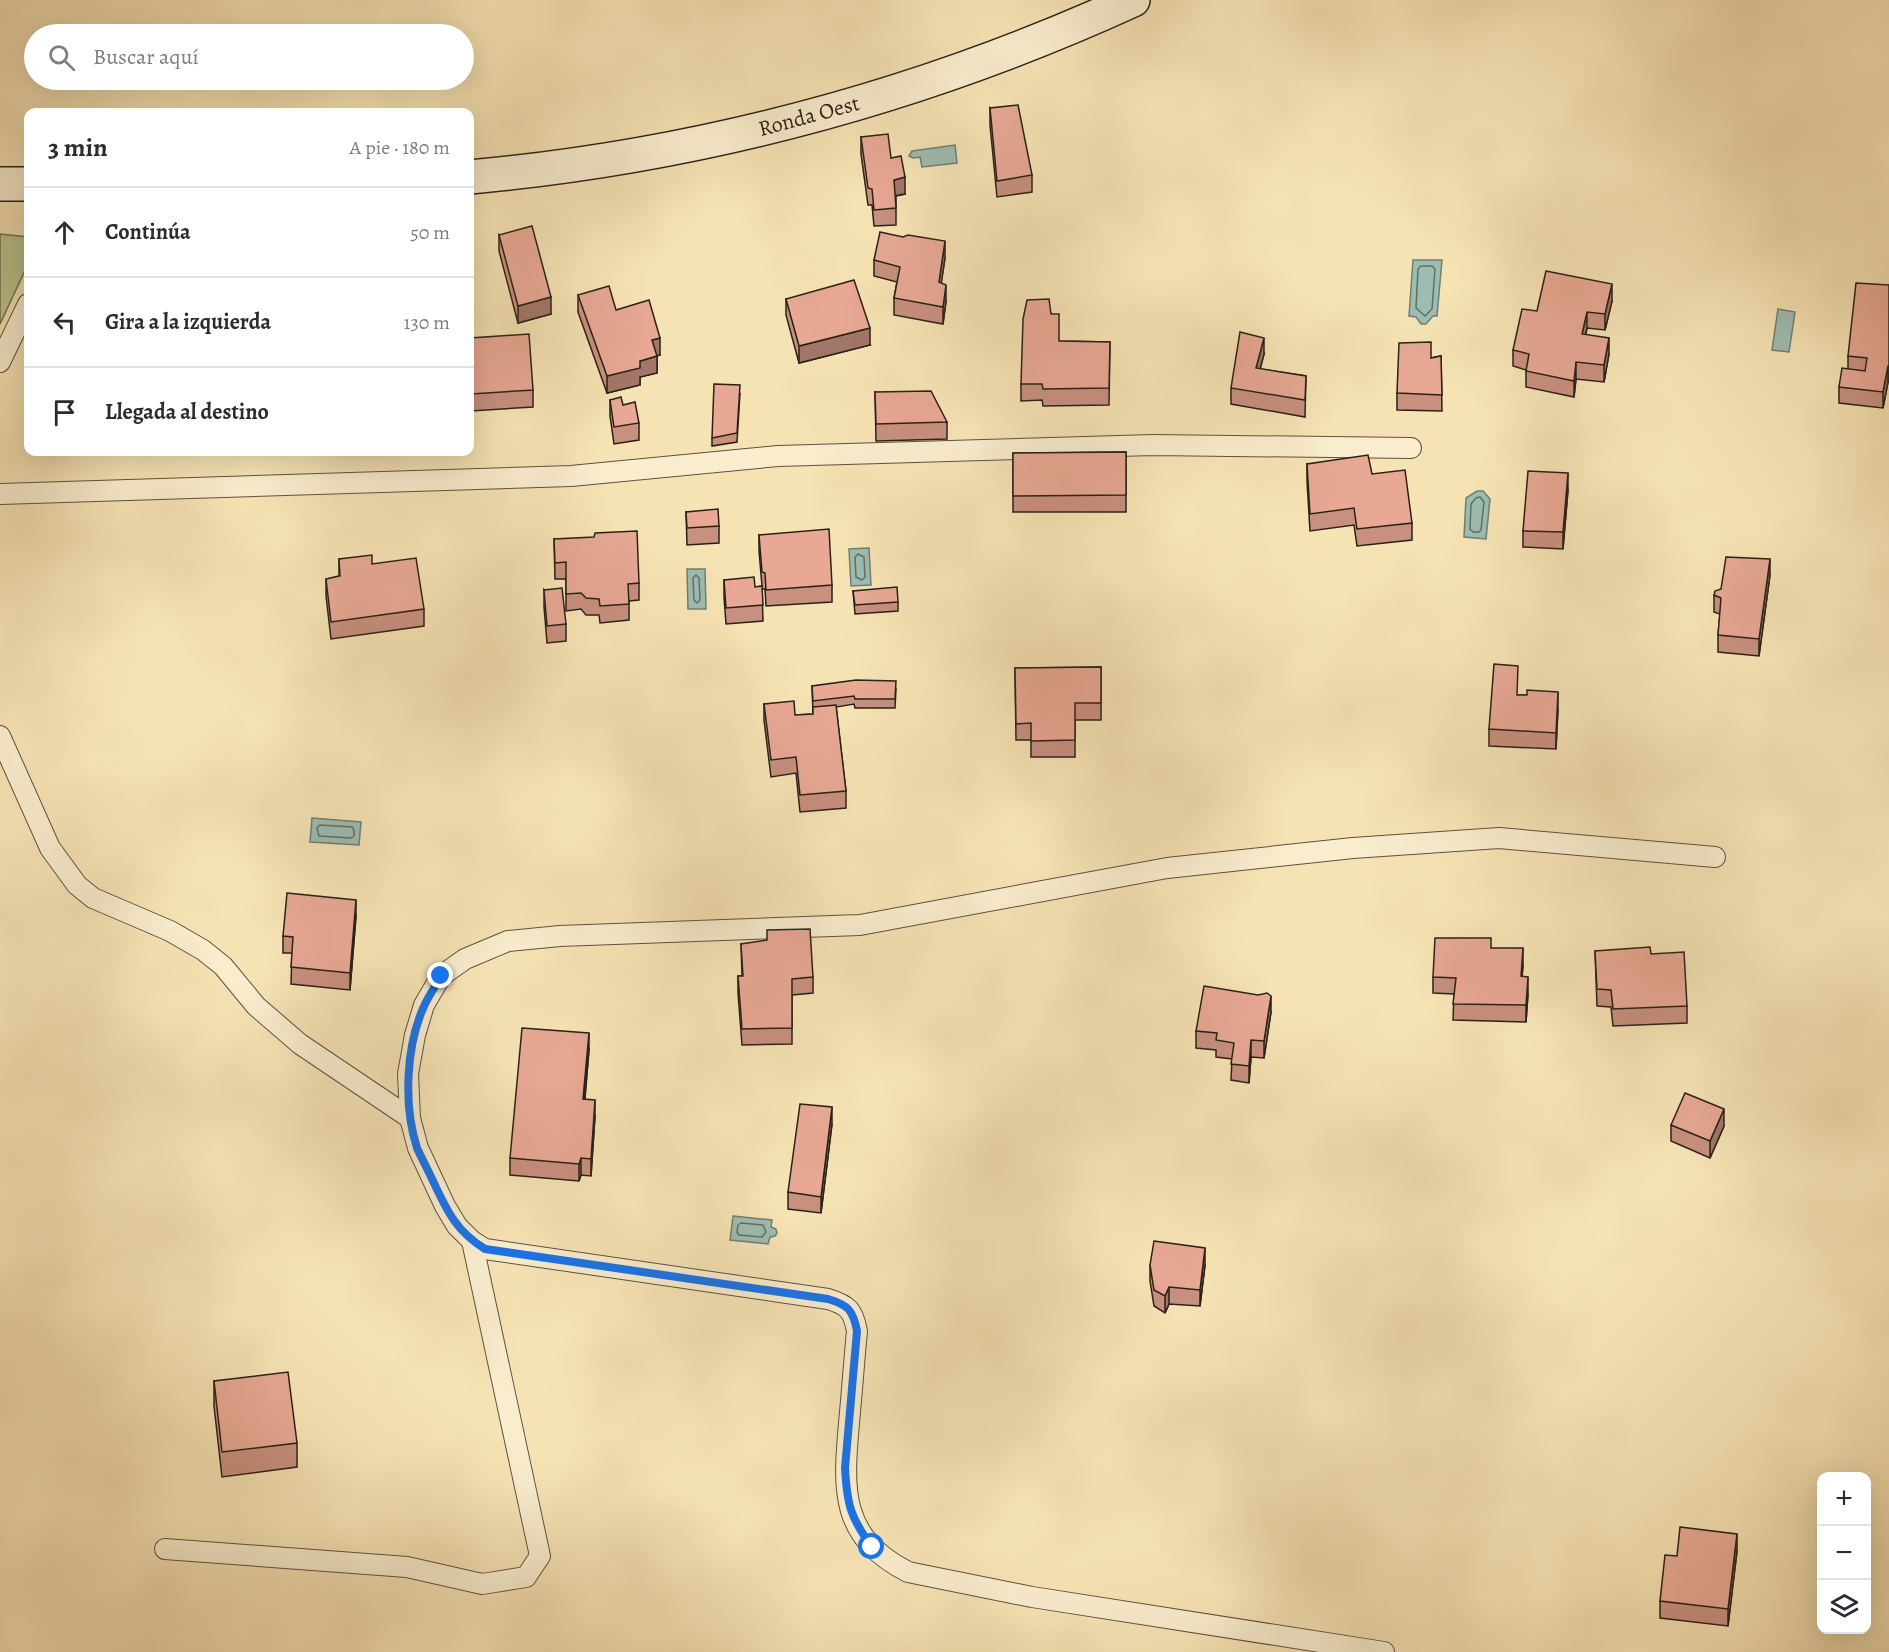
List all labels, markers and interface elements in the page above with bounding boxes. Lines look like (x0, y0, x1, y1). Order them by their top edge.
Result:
search box (24, 24, 474, 90)
icon: search (45, 41, 78, 74)
text: Buscar aquí (93, 42, 199, 72)
street label: Ronda Oest (755, 88, 863, 144)
text: 3 min (48, 130, 108, 165)
text: A pie · 180 m (350, 134, 450, 161)
icon: ahead (48, 216, 81, 249)
text: Continúa (105, 217, 191, 247)
text: 50 m (410, 219, 450, 246)
icon: left (48, 306, 81, 339)
text: Gira a la izquierda (105, 307, 271, 337)
text: 130 m (404, 309, 450, 336)
icon: arrive (48, 396, 81, 429)
text: Llegada al destino (105, 397, 269, 427)
route end (427, 962, 453, 988)
map controls (1817, 1472, 1871, 1634)
button: + (1817, 1472, 1871, 1526)
button: − (1817, 1526, 1871, 1580)
route start (858, 1533, 884, 1559)
button: layers (1817, 1580, 1871, 1634)

